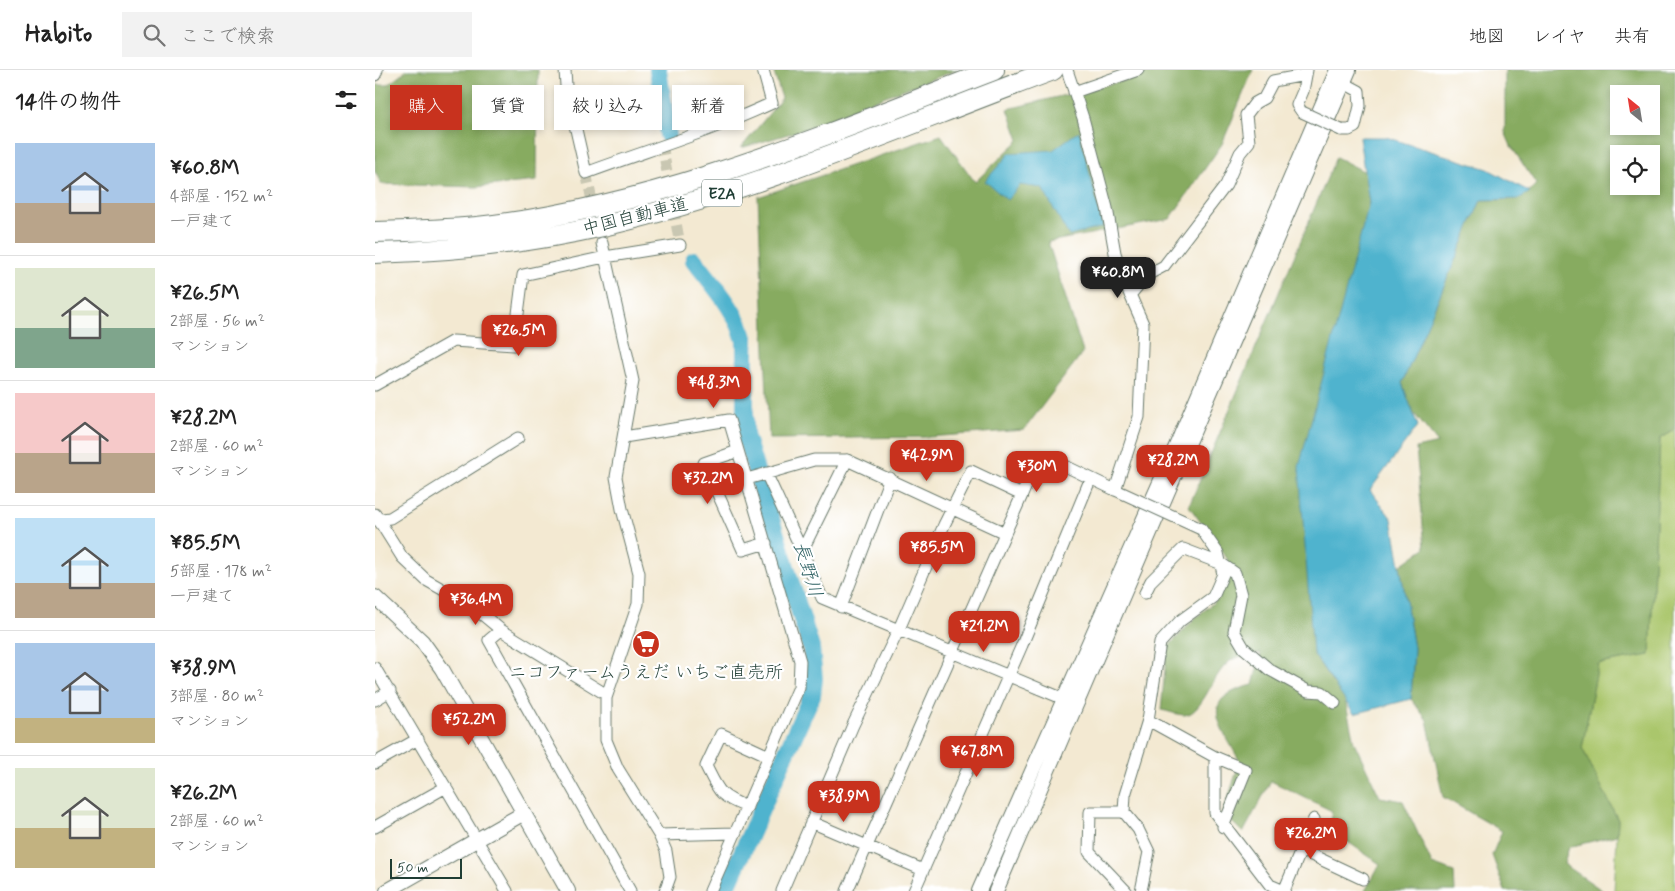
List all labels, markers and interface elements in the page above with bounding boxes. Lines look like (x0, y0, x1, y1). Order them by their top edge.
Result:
search box (122, 12, 472, 57)
text: Habito (25, 19, 92, 50)
icon: search (140, 21, 168, 49)
text: ここで検索 (180, 24, 275, 49)
text: 地図 (1469, 25, 1505, 49)
text: レイヤ (1533, 25, 1586, 49)
text: 共有 (1614, 25, 1650, 49)
chip: 購入 (390, 85, 462, 130)
chip: 賃貸 (472, 85, 544, 130)
chip: 絞り込み (554, 85, 662, 130)
chip: 新着 (672, 85, 744, 130)
north arrow (1610, 85, 1660, 135)
map controls (1610, 85, 1660, 195)
icon: filters (332, 86, 360, 114)
text: 14件の物件 (15, 88, 121, 116)
button: locate (1610, 145, 1660, 195)
text: ¥60.8M (170, 154, 240, 182)
icon: home (55, 163, 115, 223)
road number: E2A (702, 180, 742, 206)
text: 4部屋 · 152 m² (170, 186, 273, 207)
street label: 中国自動車道 (580, 192, 691, 242)
text: 一戸建て (170, 211, 234, 232)
pin: ¥60.8M (1077, 256, 1159, 299)
text: ¥60.8M (1092, 262, 1144, 283)
text: ¥26.5M (170, 279, 239, 307)
icon: home (55, 288, 115, 348)
text: 2部屋 · 56 m² (170, 311, 265, 332)
pin: ¥26.5M (478, 314, 560, 357)
text: ¥26.5M (493, 320, 545, 341)
text: マンション (170, 336, 249, 357)
pin: ¥48.3M (673, 366, 755, 409)
text: ¥48.3M (688, 372, 740, 393)
text: ¥28.2M (170, 404, 237, 432)
icon: home (55, 413, 115, 473)
text: 2部屋 · 60 m² (170, 436, 264, 457)
pin: ¥42.9M (886, 440, 968, 482)
pin: ¥28.2M (1132, 444, 1214, 487)
text: ¥42.9M (901, 445, 953, 466)
pin: ¥30M (1007, 450, 1067, 493)
text: ¥28.2M (1147, 450, 1199, 471)
text: ¥30M (1017, 456, 1057, 477)
text: マンション (170, 461, 249, 482)
pin: ¥32.2M (667, 462, 749, 505)
text: ¥32.2M (683, 468, 733, 489)
text: ¥85.5M (170, 529, 241, 557)
pin: ¥85.5M (896, 532, 978, 574)
text: ¥85.5M (910, 537, 964, 558)
icon: home (55, 538, 115, 598)
water label: 長野川 (787, 539, 828, 600)
text: 5部屋 · 178 m² (170, 561, 272, 582)
pin: ¥36.4M (435, 584, 517, 626)
text: 一戸建て (170, 586, 234, 607)
text: ¥36.4M (450, 589, 502, 610)
pin: ¥21.2M (943, 610, 1025, 653)
text: ¥21.2M (959, 616, 1009, 637)
supermarket icon: ニコファームうえだ いちご直売所 (631, 629, 661, 659)
text: ¥38.9M (170, 654, 236, 682)
place label: ニコファームうえだ いちご直売所 (509, 661, 783, 685)
icon: home (55, 663, 115, 723)
text: 3部屋 · 80 m² (170, 686, 264, 707)
pin: ¥52.2M (428, 704, 510, 746)
text: ¥52.2M (443, 709, 495, 730)
text: マンション (170, 711, 249, 732)
pin: ¥67.8M (936, 736, 1018, 778)
text: ¥67.8M (951, 741, 1003, 762)
text: ¥26.2M (170, 779, 237, 807)
pin: ¥38.9M (803, 780, 885, 823)
text: ¥38.9M (819, 786, 869, 807)
icon: home (55, 788, 115, 848)
text: 2部屋 · 60 m² (170, 811, 264, 832)
pin: ¥26.2M (1270, 818, 1352, 860)
text: ¥26.2M (1285, 823, 1337, 844)
text: マンション (170, 836, 249, 857)
scale bar (390, 856, 463, 879)
text: 50 m (397, 859, 428, 877)

